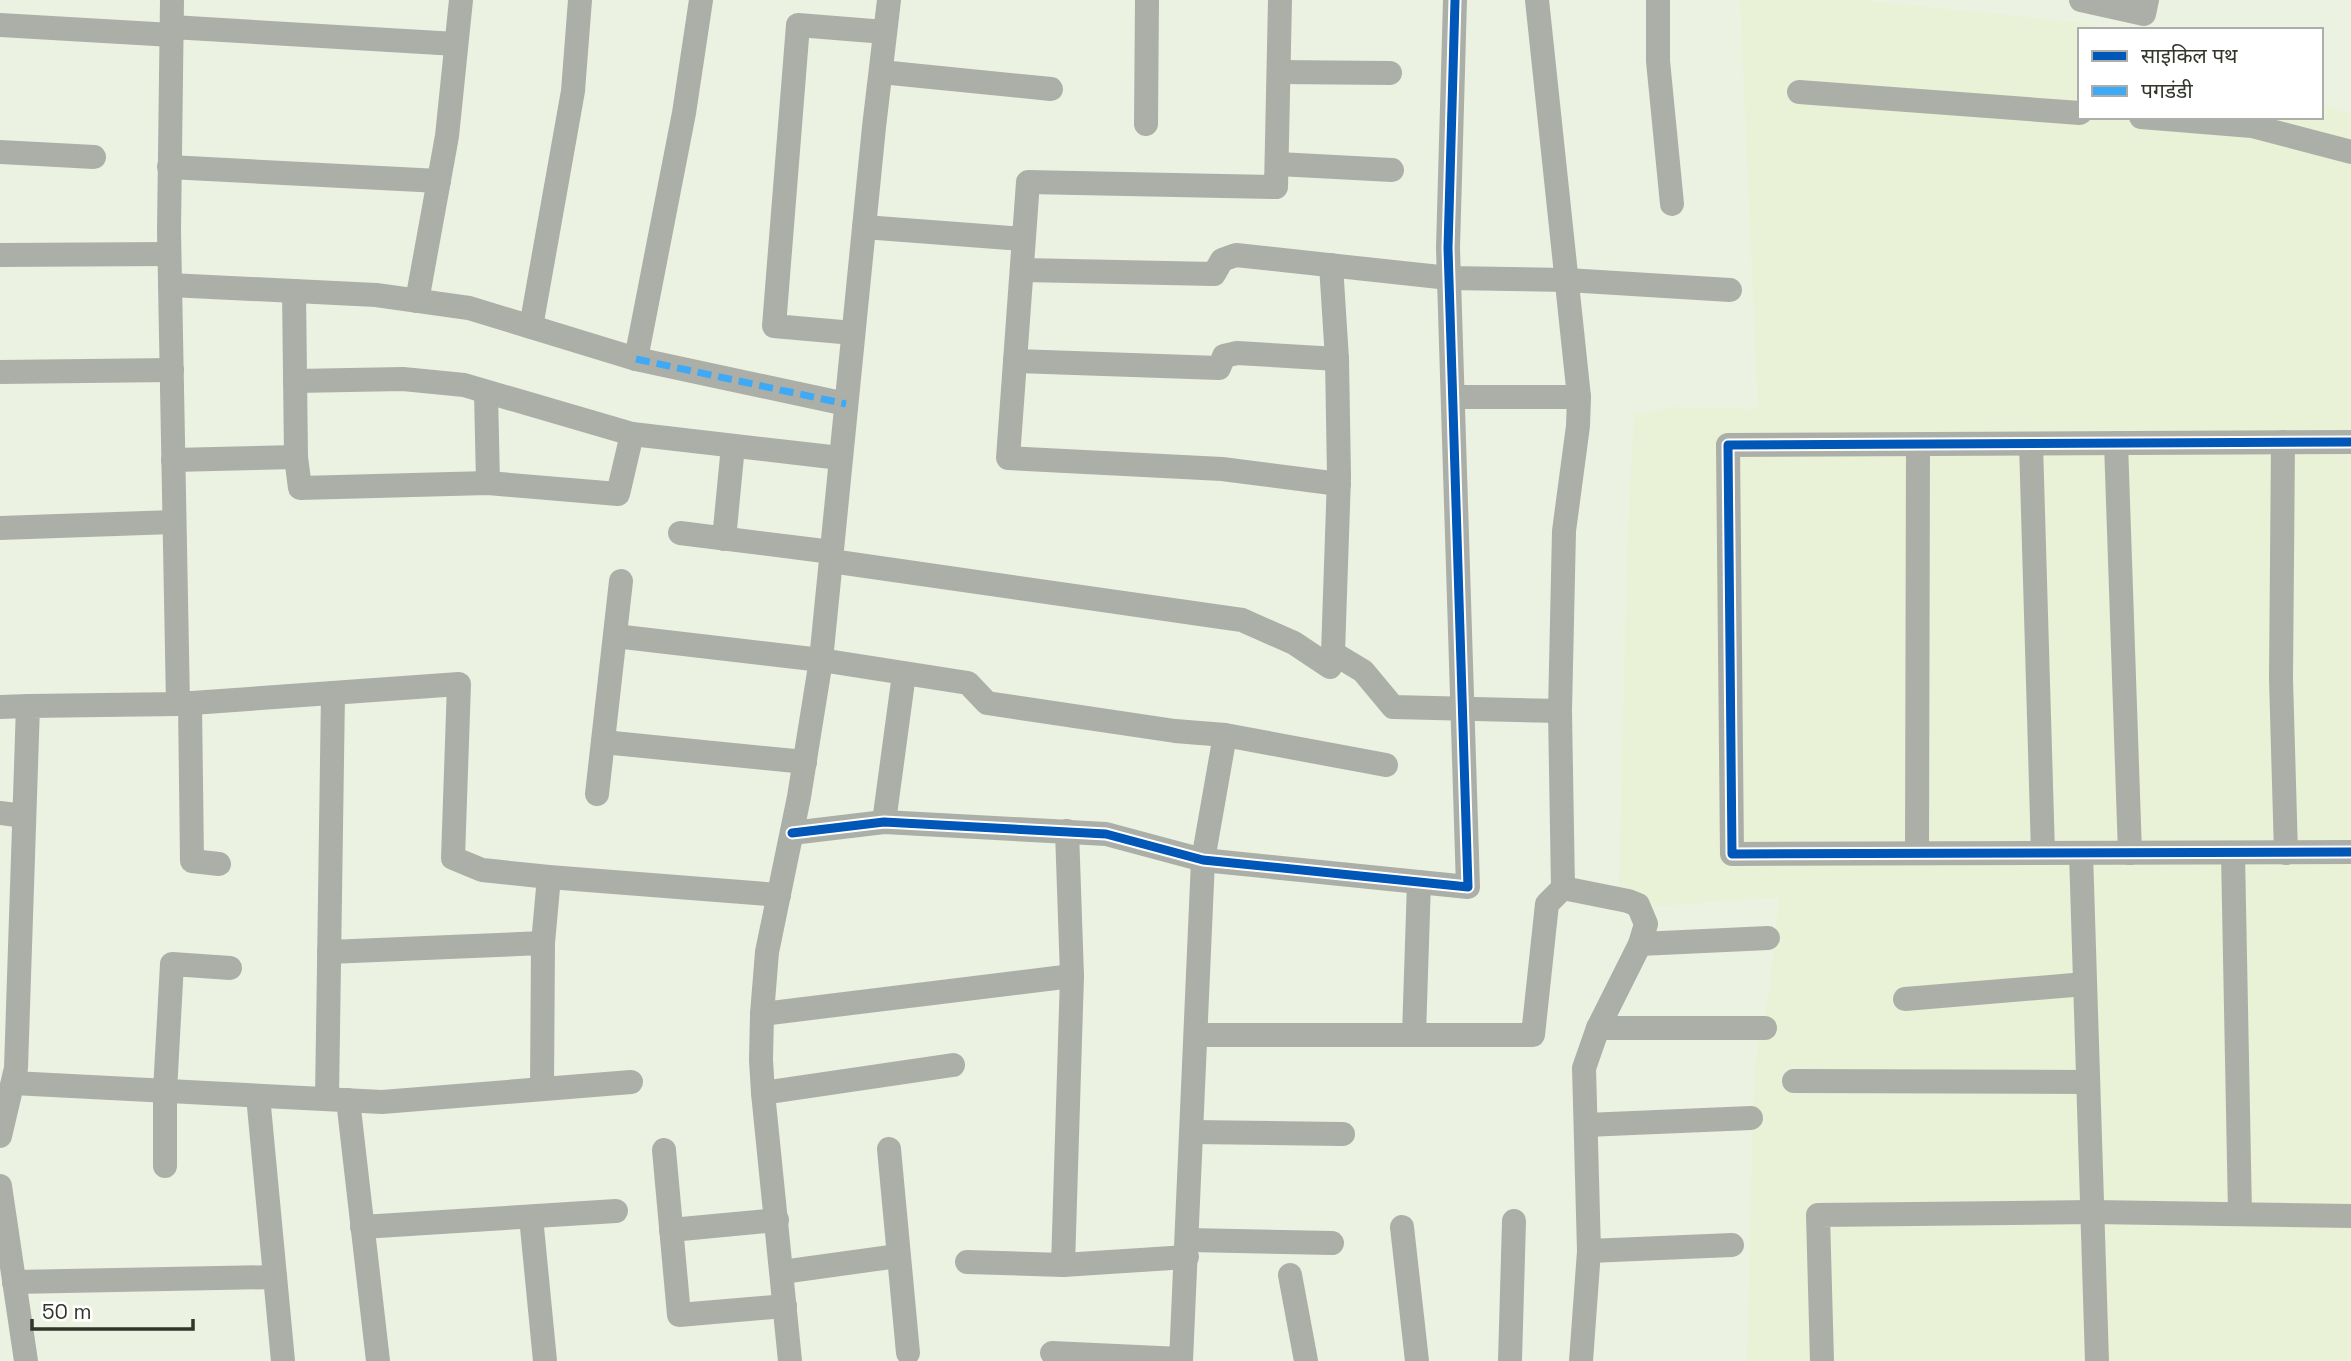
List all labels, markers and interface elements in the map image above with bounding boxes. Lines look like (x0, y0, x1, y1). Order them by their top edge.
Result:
legend (2078, 28, 2323, 119)
text: साइकिल पथ (2141, 42, 2238, 69)
text: पगडंडी (2141, 77, 2193, 104)
scale bar (32, 1288, 192, 1332)
text: 50 m (42, 1298, 92, 1325)

